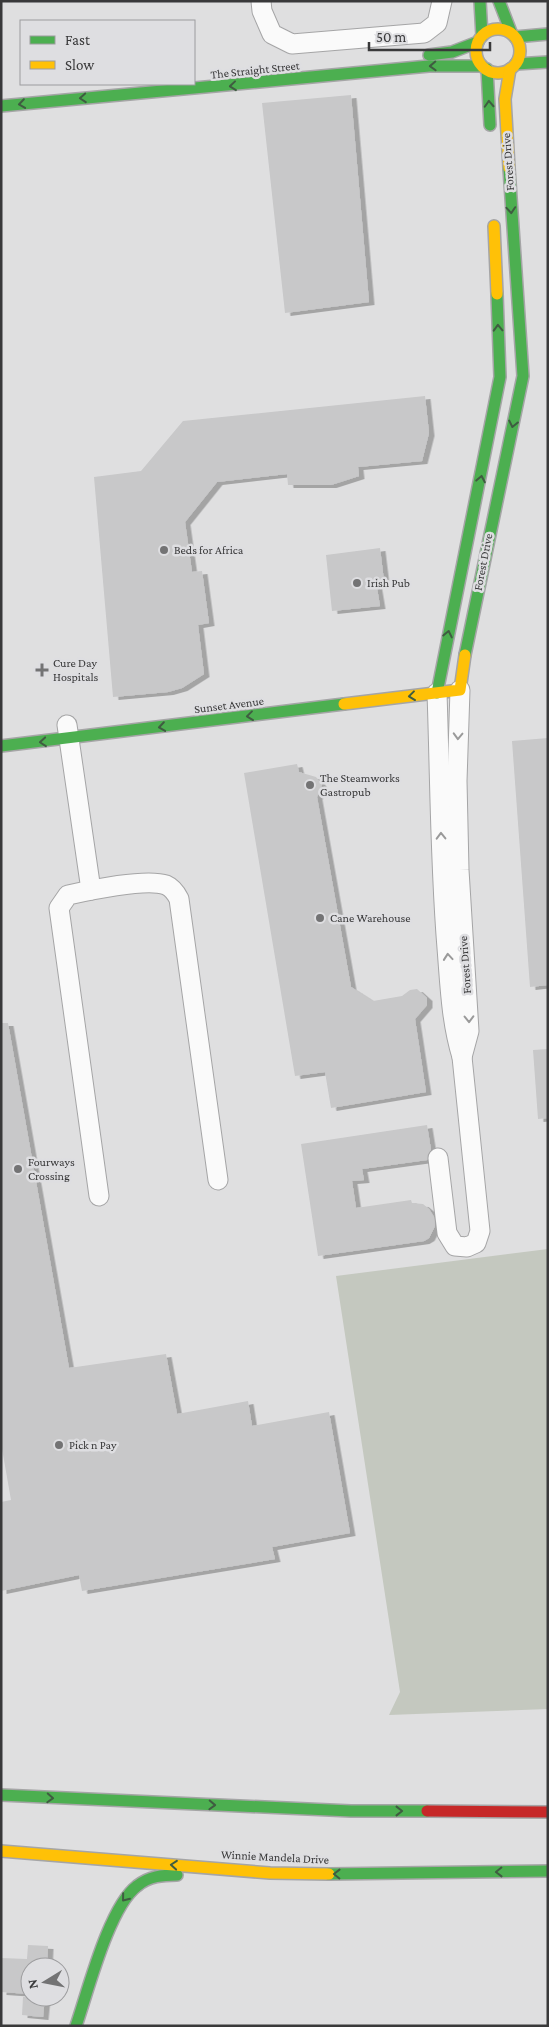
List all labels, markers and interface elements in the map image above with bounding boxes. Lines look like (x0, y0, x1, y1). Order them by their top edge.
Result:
legend (20, 20, 195, 85)
scale bar (369, 20, 490, 52)
text: 50 m (376, 29, 406, 45)
text: Fast (65, 32, 91, 48)
text: Slow (65, 57, 95, 73)
street label: The Straight Street (210, 58, 301, 82)
one-way arrow (429, 61, 437, 72)
one-way arrow (229, 80, 237, 91)
one-way arrow (79, 93, 87, 104)
one-way arrow (18, 98, 26, 109)
one-way arrow (483, 100, 494, 108)
street label: Forest Drive (499, 133, 517, 191)
one-way arrow (506, 206, 517, 214)
one-way arrow (493, 324, 504, 332)
one-way arrow (508, 420, 519, 428)
one-way arrow (475, 475, 485, 483)
street label: Forest Drive (471, 532, 495, 592)
place label: Beds for Africa (174, 543, 244, 557)
marker: Beds for Africa (158, 544, 170, 556)
place label: Irish Pub (367, 576, 410, 590)
marker: Irish Pub (351, 577, 363, 589)
one-way arrow (442, 629, 453, 638)
place label: Cure Day Hospitals (53, 656, 99, 684)
marker: Cure Day Hospitals (35, 663, 49, 677)
one-way arrow (407, 690, 415, 701)
street label: Sunset Avenue (193, 694, 265, 716)
one-way arrow (246, 710, 254, 721)
one-way arrow (158, 721, 166, 732)
one-way arrow (453, 732, 464, 740)
one-way arrow (39, 736, 47, 747)
place label: The Steamworks Gastropub (320, 771, 400, 799)
marker: The Steamworks Gastropub (304, 779, 316, 791)
one-way arrow (436, 832, 446, 840)
place label: Cane Warehouse (330, 911, 411, 925)
marker: Cane Warehouse (314, 912, 326, 924)
street label: Forest Drive (456, 936, 474, 994)
one-way arrow (442, 953, 453, 961)
one-way arrow (464, 1015, 474, 1023)
place label: Fourways Crossing (28, 1155, 75, 1183)
marker: Fourways Crossing (12, 1163, 24, 1175)
place label: Pick n Pay (69, 1438, 117, 1452)
marker: Pick n Pay (53, 1439, 65, 1451)
one-way arrow (46, 1793, 54, 1803)
one-way arrow (208, 1800, 216, 1811)
one-way arrow (396, 1806, 404, 1816)
street label: Winnie Mandela Drive (221, 1847, 329, 1867)
one-way arrow (170, 1860, 178, 1871)
one-way arrow (495, 1867, 502, 1877)
one-way arrow (332, 1869, 340, 1879)
one-way arrow (122, 1892, 131, 1901)
north arrow (20, 1957, 70, 2007)
text: N (23, 1978, 41, 1990)

